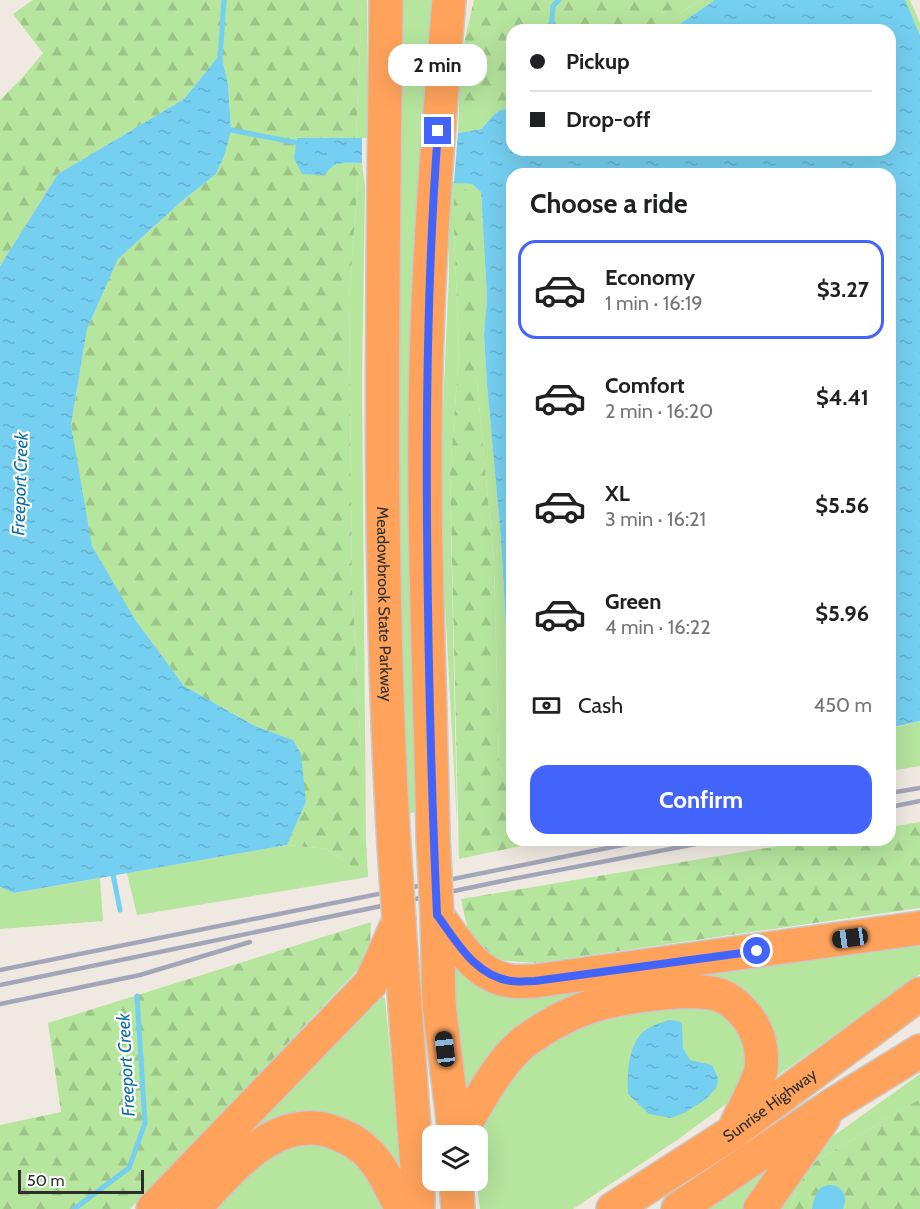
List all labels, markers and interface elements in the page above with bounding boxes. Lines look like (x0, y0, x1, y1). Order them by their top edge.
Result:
callout: 2 min (388, 44, 488, 86)
text: Pickup (566, 48, 630, 75)
text: 2 min (413, 53, 462, 77)
text: Drop-off (566, 106, 650, 133)
route end (424, 117, 451, 144)
text: Choose a ride (530, 187, 688, 220)
icon: car (533, 263, 587, 317)
text: Economy (605, 264, 695, 291)
text: $3.27 (817, 276, 869, 303)
text: 1 min · 16:19 (605, 291, 703, 315)
icon: car (533, 371, 587, 425)
text: Comfort (605, 372, 684, 399)
text: $4.41 (816, 384, 869, 411)
text: 2 min · 16:20 (605, 399, 713, 423)
water label: Freeport Creek (7, 431, 33, 536)
icon: car (533, 479, 587, 533)
text: XL (605, 480, 630, 507)
text: $5.56 (815, 492, 869, 519)
street label: Meadowbrook State Parkway (373, 506, 397, 702)
text: 3 min · 16:21 (605, 507, 706, 531)
icon: car (533, 587, 587, 641)
text: Green (605, 588, 661, 615)
text: $5.96 (815, 600, 869, 627)
text: 4 min · 16:22 (605, 615, 711, 639)
icon: cash (530, 689, 563, 722)
text: Cash (578, 692, 623, 719)
text: 450 m (814, 693, 872, 717)
button: Confirm (530, 765, 872, 834)
car (831, 927, 869, 949)
route start (743, 937, 770, 964)
water label: Freeport Creek (112, 1012, 140, 1117)
car (434, 1030, 456, 1068)
street label: Sunrise Highway (719, 1064, 820, 1146)
map controls (422, 1125, 488, 1191)
button: layers (422, 1125, 488, 1191)
scale bar (18, 1167, 144, 1194)
text: 50 m (27, 1171, 64, 1190)

